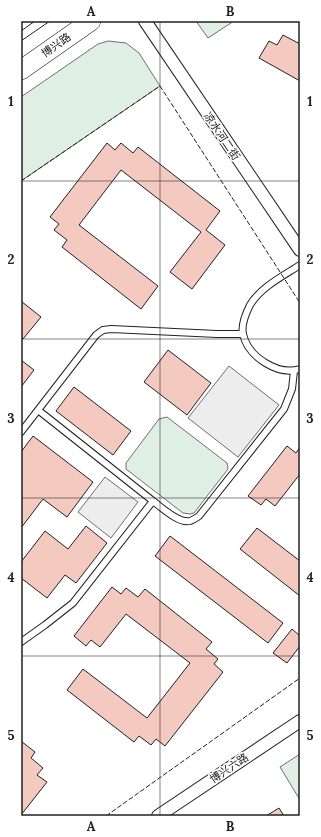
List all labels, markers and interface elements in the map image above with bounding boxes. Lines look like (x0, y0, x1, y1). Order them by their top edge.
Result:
text: A (87, 3, 96, 20)
text: B (226, 3, 235, 20)
street label: 博兴路 (38, 30, 74, 60)
text: 1 (8, 93, 14, 110)
text: 1 (307, 93, 313, 110)
street label: 凉水河二街 (201, 109, 243, 163)
text: 2 (8, 251, 15, 268)
text: 2 (307, 251, 314, 268)
text: 3 (7, 410, 15, 427)
text: 3 (306, 410, 314, 427)
text: 4 (7, 569, 15, 586)
text: 4 (306, 569, 314, 586)
text: 5 (7, 727, 15, 744)
text: 5 (306, 727, 314, 744)
street label: 博兴六路 (207, 750, 251, 786)
text: A (87, 818, 96, 835)
text: B (226, 818, 235, 835)

